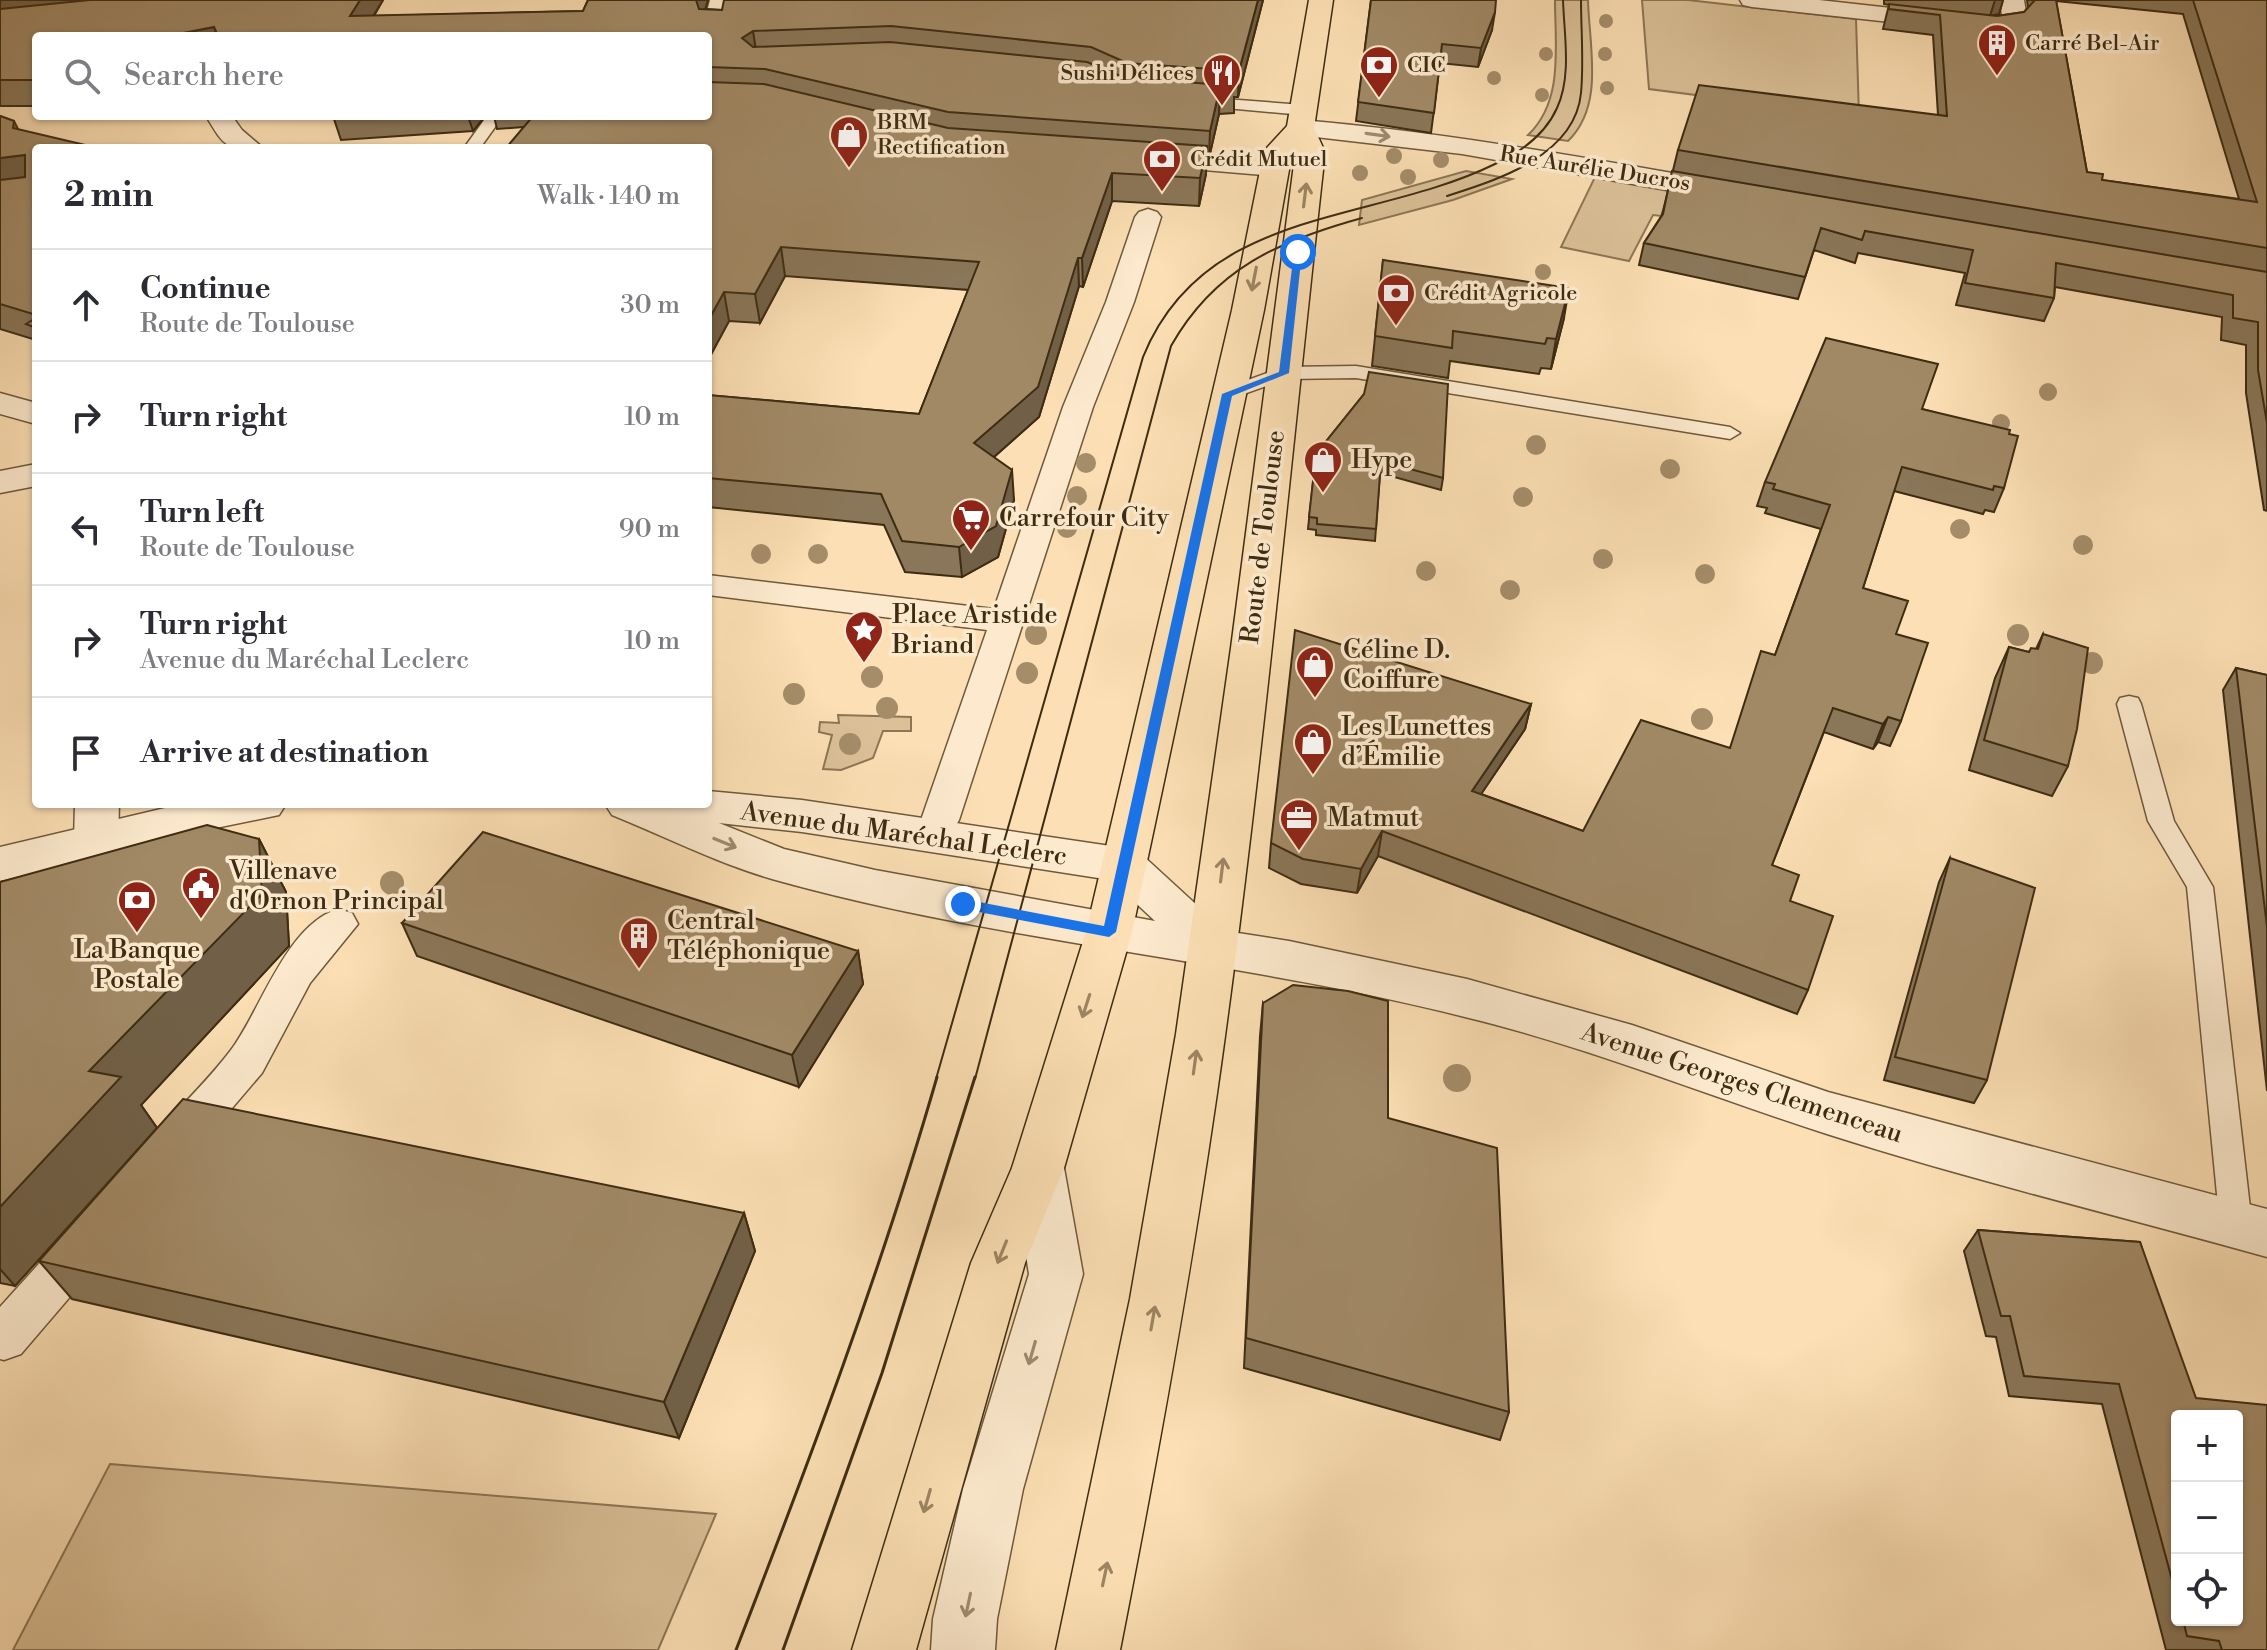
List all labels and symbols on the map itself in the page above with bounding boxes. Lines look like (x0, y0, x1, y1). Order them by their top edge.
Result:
building icon: Carré Bel-Air (1976, 22, 2018, 77)
place label: Carré Bel-Air (2025, 30, 2160, 57)
bank icon: CIC (1358, 44, 1400, 99)
restaurant icon: Sushi Délices (1201, 52, 1243, 107)
place label: CIC (1407, 52, 1446, 79)
place label: Sushi Délices (1060, 60, 1194, 87)
place label: BRM Rectification (876, 109, 1006, 161)
shop icon: BRM Rectification (828, 114, 870, 169)
one-way arrow (1365, 128, 1390, 143)
bank icon: Crédit Mutuel (1141, 138, 1183, 193)
street label: Rue Aurélie Ducros (1498, 141, 1692, 197)
place label: Crédit Mutuel (1190, 146, 1328, 173)
one-way arrow (1298, 183, 1313, 209)
route start (1280, 234, 1316, 270)
one-way arrow (1245, 266, 1260, 292)
bank icon: Crédit Agricole (1375, 272, 1417, 327)
place label: Crédit Agricole (1424, 280, 1577, 307)
street label: Route de Toulouse (1234, 428, 1292, 646)
shop icon: Hype (1302, 439, 1344, 494)
place label: Hype (1351, 444, 1412, 476)
supermarket icon: Carrefour City (950, 497, 992, 552)
place label: Carrefour City (999, 502, 1169, 534)
place label: Place Aristide Briand (891, 599, 1058, 661)
place icon: Place Aristide Briand (843, 609, 885, 664)
place label: Céline D. Coiffure (1343, 634, 1450, 696)
shop icon: Céline D. Coiffure (1294, 644, 1336, 699)
place label: Les Lunettes d’Émilie (1341, 711, 1491, 773)
shop icon: Les Lunettes d’Émilie (1292, 721, 1334, 776)
street label: Avenue du Maréchal Leclerc (738, 795, 1069, 873)
office icon: Matmut (1278, 797, 1320, 852)
place label: Matmut (1327, 802, 1419, 834)
one-way arrow (712, 837, 737, 851)
place label: Villenave d'Ornon Principal (228, 855, 444, 917)
one-way arrow (1215, 857, 1230, 884)
public building icon: Villenave d'Ornon Principal (180, 865, 222, 920)
bank icon: La Banque Postale (116, 879, 158, 934)
route end (945, 886, 981, 922)
place label: Central Téléphonique (667, 905, 830, 967)
building icon: Central Téléphonique (618, 915, 660, 970)
place label: La Banque Postale (74, 934, 200, 996)
one-way arrow (1077, 994, 1092, 1019)
street label: Avenue Georges Clemenceau (1576, 1016, 1907, 1150)
one-way arrow (1188, 1050, 1203, 1075)
one-way arrow (994, 1239, 1009, 1264)
one-way arrow (1147, 1306, 1162, 1332)
one-way arrow (1024, 1339, 1039, 1365)
one-way arrow (919, 1487, 934, 1513)
one-way arrow (1098, 1561, 1113, 1587)
one-way arrow (960, 1591, 975, 1617)

